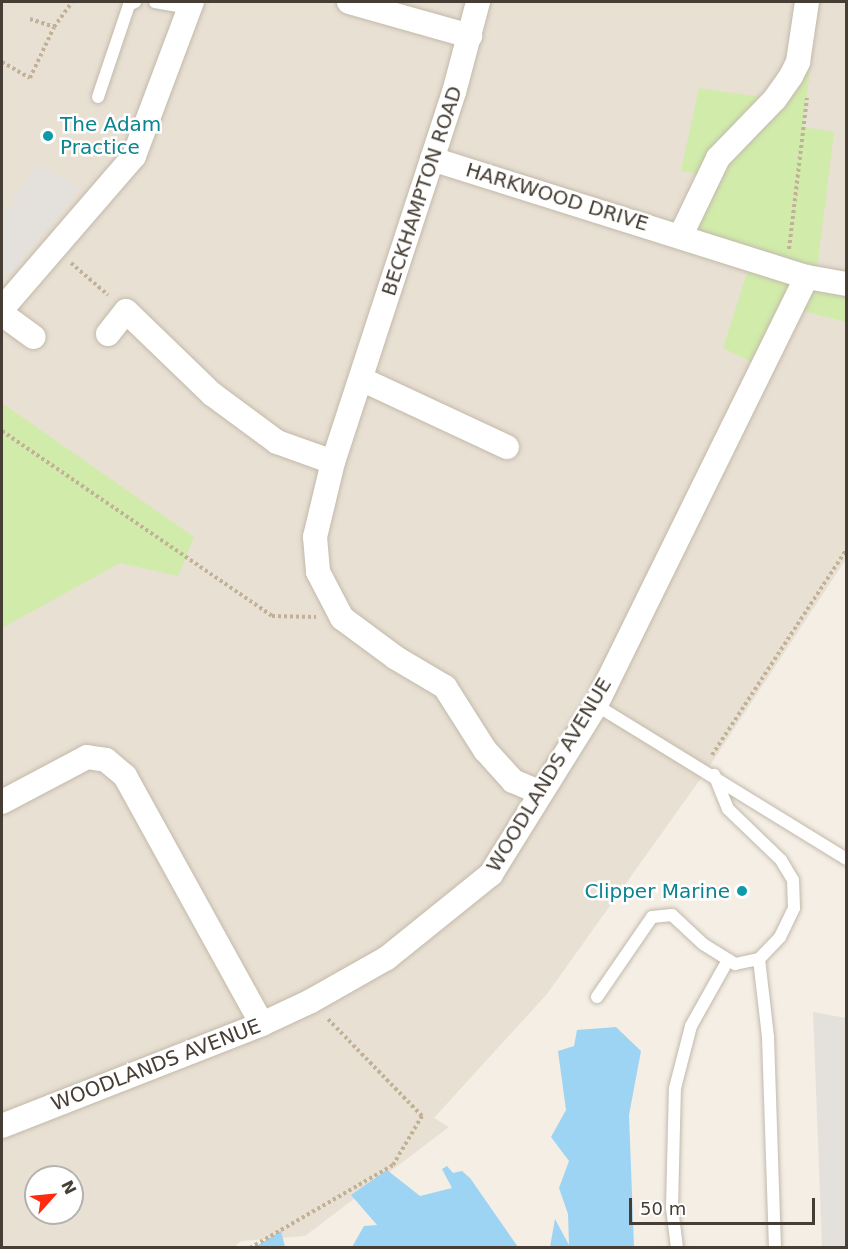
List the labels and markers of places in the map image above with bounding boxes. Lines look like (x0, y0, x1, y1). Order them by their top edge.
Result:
place label: The Adam Practice (60, 112, 161, 159)
marker: The Adam Practice (41, 129, 55, 143)
place label: Clipper Marine (584, 879, 730, 903)
marker: Clipper Marine (735, 884, 749, 898)

